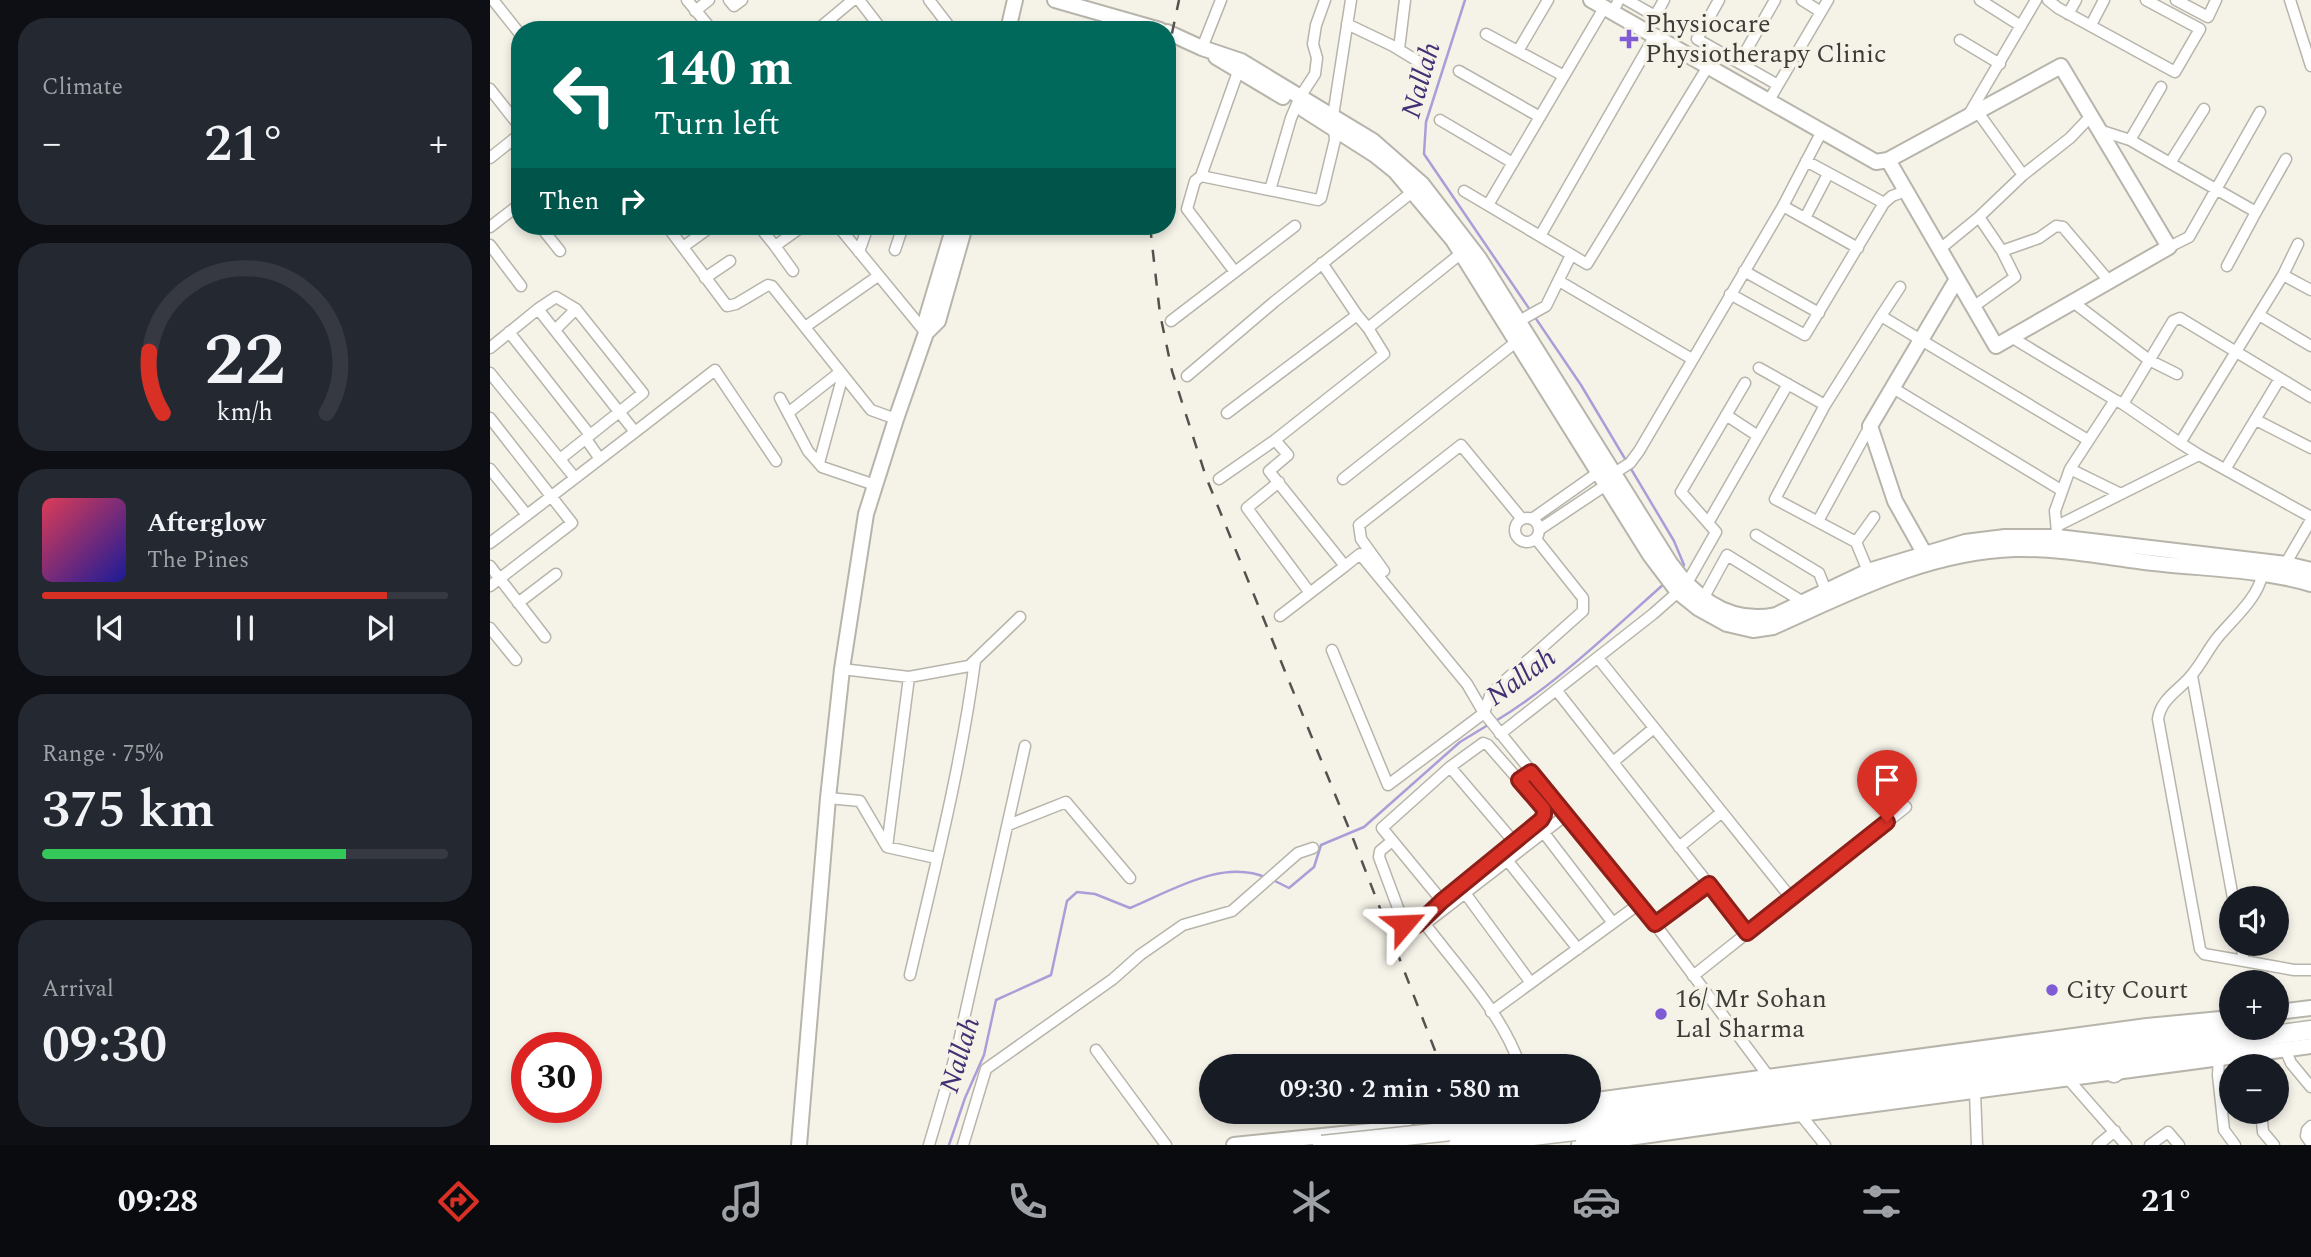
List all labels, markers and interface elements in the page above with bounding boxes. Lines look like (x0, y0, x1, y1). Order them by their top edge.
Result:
place label: Physiocare Physiotherapy Clinic (1645, 4, 1887, 74)
marker: Physiocare Physiotherapy Clinic (1619, 29, 1639, 49)
text: 140 m (654, 32, 793, 107)
water label: Nallah (1390, 37, 1452, 123)
icon: left (539, 49, 630, 140)
text: Climate (42, 70, 123, 105)
text: Turn left (654, 100, 780, 149)
text: 21° (204, 105, 286, 184)
text: − (42, 115, 61, 173)
text: + (429, 115, 448, 173)
text: Then (539, 181, 599, 221)
icon: right (613, 182, 651, 220)
text: 22 (204, 307, 286, 418)
text: km/h (217, 394, 273, 432)
text: Afterglow (147, 503, 266, 543)
text: The Pines (147, 543, 249, 578)
icon: previous (91, 609, 129, 647)
icon: pause (226, 609, 264, 647)
icon: next (361, 609, 399, 647)
water label: Nallah (1477, 637, 1565, 717)
text: Range · 75% (42, 737, 163, 772)
pin (1857, 750, 1917, 822)
icon: arrive (1868, 761, 1906, 799)
text: 375 km (42, 771, 215, 850)
map controls (2219, 886, 2289, 1124)
button: sound (2219, 886, 2289, 956)
position arrow (1367, 887, 1441, 961)
place label: City Court (2066, 970, 2188, 1010)
button: + (2219, 970, 2289, 1040)
text: Arrival (42, 972, 114, 1007)
place label: 16/ Mr Sohan Lal Sharma (1675, 979, 1827, 1049)
marker: City Court (2044, 982, 2060, 998)
text: 09:30 (42, 1006, 167, 1085)
marker: 16/ Mr Sohan Lal Sharma (1653, 1006, 1669, 1022)
water label: Nallah (928, 1012, 992, 1098)
speed limit sign: 30 (511, 1032, 602, 1123)
button: − (2219, 1054, 2289, 1124)
text: 09:30 · 2 min · 580 m (1280, 1069, 1520, 1109)
text: 09:28 (118, 1177, 198, 1226)
icon: directions (434, 1177, 483, 1226)
icon: music (718, 1177, 767, 1226)
icon: phone (1003, 1177, 1052, 1226)
icon: climate (1287, 1177, 1336, 1226)
icon: car (1572, 1177, 1621, 1226)
icon: filters (1857, 1177, 1906, 1226)
text: 21° (2141, 1177, 2193, 1226)

